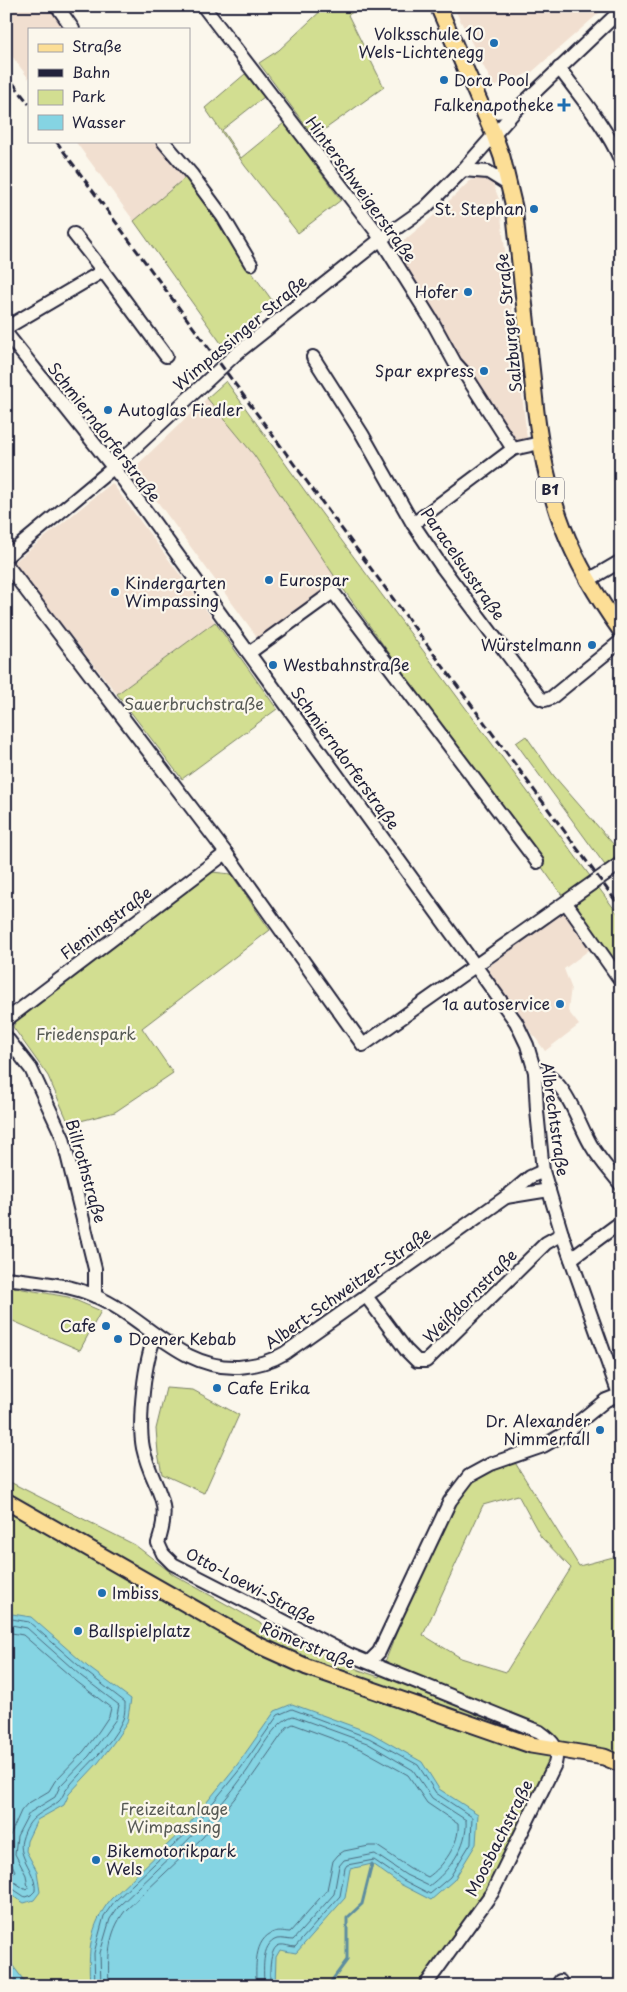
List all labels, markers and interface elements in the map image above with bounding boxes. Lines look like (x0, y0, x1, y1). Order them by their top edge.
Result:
place label: Volksschule 10 Wels-Lichtenegg (358, 21, 484, 63)
legend (28, 28, 190, 142)
text: Straße (72, 34, 122, 57)
marker: Volksschule 10 Wels-Lichtenegg (488, 37, 500, 49)
text: Bahn (72, 60, 110, 83)
place label: Dora Pool (454, 67, 529, 91)
marker: Dora Pool (438, 74, 450, 86)
text: Park (72, 84, 106, 107)
place label: Falkenapotheke (433, 92, 554, 116)
marker: Falkenapotheke (558, 99, 570, 111)
text: Wasser (72, 110, 125, 133)
street label: Hinterschweigerstraße (301, 110, 423, 266)
place label: St. Stephan (435, 196, 524, 220)
marker: St. Stephan (528, 203, 540, 215)
street label: Salzburger Straße (489, 252, 527, 394)
street label: Wimpassinger Straße (167, 269, 311, 395)
place label: Hofer (415, 279, 459, 303)
marker: Hofer (462, 286, 474, 298)
street label: Schmierndorferstraße (42, 356, 167, 506)
place label: Spar express (375, 358, 474, 382)
marker: Spar express (478, 365, 490, 377)
place label: Autoglas Fiedler (118, 397, 243, 421)
marker: Autoglas Fiedler (102, 404, 114, 416)
road number: B1 (536, 478, 564, 502)
street label: Paracelsusstraße (416, 502, 512, 625)
place label: Eurospar (279, 567, 349, 591)
place label: Kindergarten Wimpassing (125, 570, 226, 612)
marker: Eurospar (263, 574, 275, 586)
marker: Kindergarten Wimpassing (109, 586, 121, 598)
place label: Würstelmann (481, 632, 582, 656)
marker: Würstelmann (586, 639, 598, 651)
place label: Westbahnstraße (283, 652, 410, 676)
marker: Westbahnstraße (267, 659, 279, 671)
street label: Schmierndorferstraße (286, 681, 406, 834)
park label: Sauerbruchstraße (124, 691, 264, 715)
street label: Flemingstraße (55, 880, 156, 965)
place label: 1a autoservice (442, 991, 550, 1015)
marker: 1a autoservice (554, 998, 566, 1010)
park label: Friedenspark (36, 1021, 136, 1045)
street label: Albrechtstraße (536, 1060, 576, 1178)
street label: Billrothstraße (61, 1116, 113, 1225)
street label: Albert-Schweitzer-Straße (259, 1221, 435, 1354)
street label: Weißdornstraße (417, 1243, 522, 1348)
place label: Cafe (60, 1313, 96, 1337)
marker: Cafe (100, 1320, 112, 1332)
place label: Doener Kebab (128, 1326, 236, 1350)
marker: Doener Kebab (112, 1333, 124, 1345)
place label: Cafe Erika (227, 1375, 310, 1399)
marker: Cafe Erika (211, 1382, 223, 1394)
place label: Dr. Alexander Nimmerfall (485, 1408, 591, 1450)
marker: Dr. Alexander Nimmerfall (594, 1424, 606, 1436)
street label: Otto-Loewi-Straße (182, 1541, 321, 1630)
place label: Imbiss (112, 1580, 159, 1604)
marker: Imbiss (96, 1587, 108, 1599)
street label: Römerstraße (258, 1614, 359, 1674)
place label: Ballspielplatz (88, 1618, 191, 1642)
marker: Ballspielplatz (72, 1625, 84, 1637)
street label: Moosbachstraße (458, 1775, 538, 1900)
park label: Freizeitanlage Wimpassing (120, 1796, 228, 1838)
place label: Bikemotorikpark Wels (106, 1838, 236, 1880)
marker: Bikemotorikpark Wels (90, 1854, 102, 1866)

